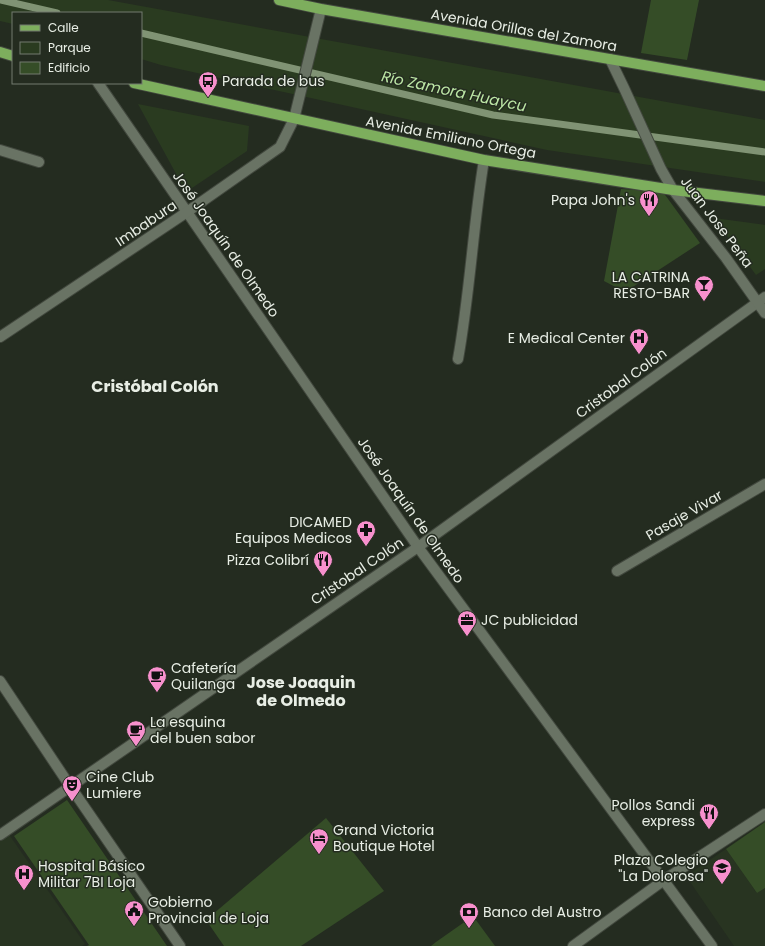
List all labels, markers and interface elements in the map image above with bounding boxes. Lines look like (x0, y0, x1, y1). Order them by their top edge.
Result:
street label: Avenida Orillas del Zamora (429, 4, 619, 56)
legend (12, 12, 142, 84)
text: Calle (48, 19, 79, 36)
text: Parque (48, 39, 91, 56)
text: Edificio (48, 59, 90, 76)
water label: Río Zamora Huaycu (380, 65, 529, 117)
bus stop icon: Parada de bus (197, 70, 219, 98)
place label: Parada de bus (222, 71, 325, 91)
street label: Avenida Emiliano Ortega (364, 111, 538, 163)
street label: José Joaquín de Olmedo (168, 167, 284, 321)
street label: Juan Jose Peña (676, 172, 758, 272)
restaurant icon: Papa John's (638, 189, 660, 217)
place label: Papa John's (551, 190, 635, 210)
street label: Imbabura (111, 195, 181, 251)
place label: LA CATRINA RESTO-BAR (612, 267, 690, 303)
bar icon: LA CATRINA RESTO-BAR (693, 274, 715, 302)
hospital icon: E Medical Center (628, 327, 650, 355)
place label: E Medical Center (508, 328, 625, 348)
street label: Cristobal Colón (571, 343, 671, 423)
district label: Cristóbal Colón (91, 375, 219, 398)
street label: José Joaquín de Olmedo (353, 433, 469, 587)
street label: Pasaje Vivar (642, 485, 726, 545)
place label: DICAMED Equipos Medicos (235, 512, 352, 548)
pharmacy icon: DICAMED Equipos Medicos (355, 519, 377, 547)
street label: Cristobal Colón (307, 532, 407, 610)
restaurant icon: Pizza Colibrí (312, 549, 334, 577)
place label: Pizza Colibrí (227, 550, 310, 570)
office icon: JC publicidad (456, 609, 478, 637)
place label: JC publicidad (481, 610, 578, 630)
place label: Cafetería Quilanga (171, 658, 236, 694)
cafe icon: Cafetería Quilanga (146, 665, 168, 693)
district label: Jose Joaquin de Olmedo (246, 671, 356, 712)
place label: La esquina del buen sabor (150, 712, 256, 748)
cafe icon: La esquina del buen sabor (125, 719, 147, 747)
place label: Cine Club Lumiere (86, 767, 154, 803)
theatre icon: Cine Club Lumiere (61, 774, 83, 802)
place label: Pollos Sandi express (611, 795, 695, 831)
restaurant icon: Pollos Sandi express (698, 802, 720, 830)
place label: Grand Victoria Boutique Hotel (333, 820, 435, 856)
hotel icon: Grand Victoria Boutique Hotel (308, 827, 330, 855)
place label: Plaza Colegio "La Dolorosa" (614, 850, 708, 886)
place label: Hospital Básico Militar 7BI Loja (38, 856, 145, 892)
school or university icon: Plaza Colegio "La Dolorosa" (711, 857, 733, 885)
hospital icon: Hospital Básico Militar 7BI Loja (13, 863, 35, 891)
place label: Gobierno Provincial de Loja (148, 892, 269, 928)
public building icon: Gobierno Provincial de Loja (123, 899, 145, 927)
bank icon: Banco del Austro (458, 901, 480, 929)
place label: Banco del Austro (483, 902, 602, 922)

